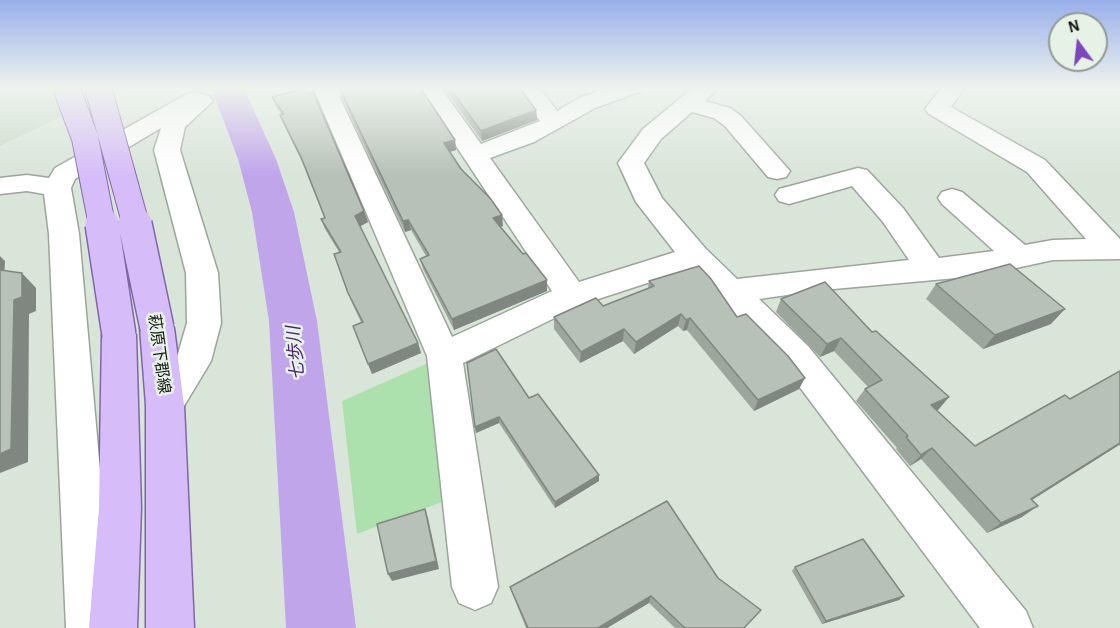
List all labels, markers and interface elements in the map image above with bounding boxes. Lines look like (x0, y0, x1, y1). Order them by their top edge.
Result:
north arrow (1048, 12, 1108, 72)
text: N (1066, 17, 1081, 36)
street label: 萩原下郡線 (144, 313, 174, 395)
water label: 七歩川 (283, 325, 309, 381)

